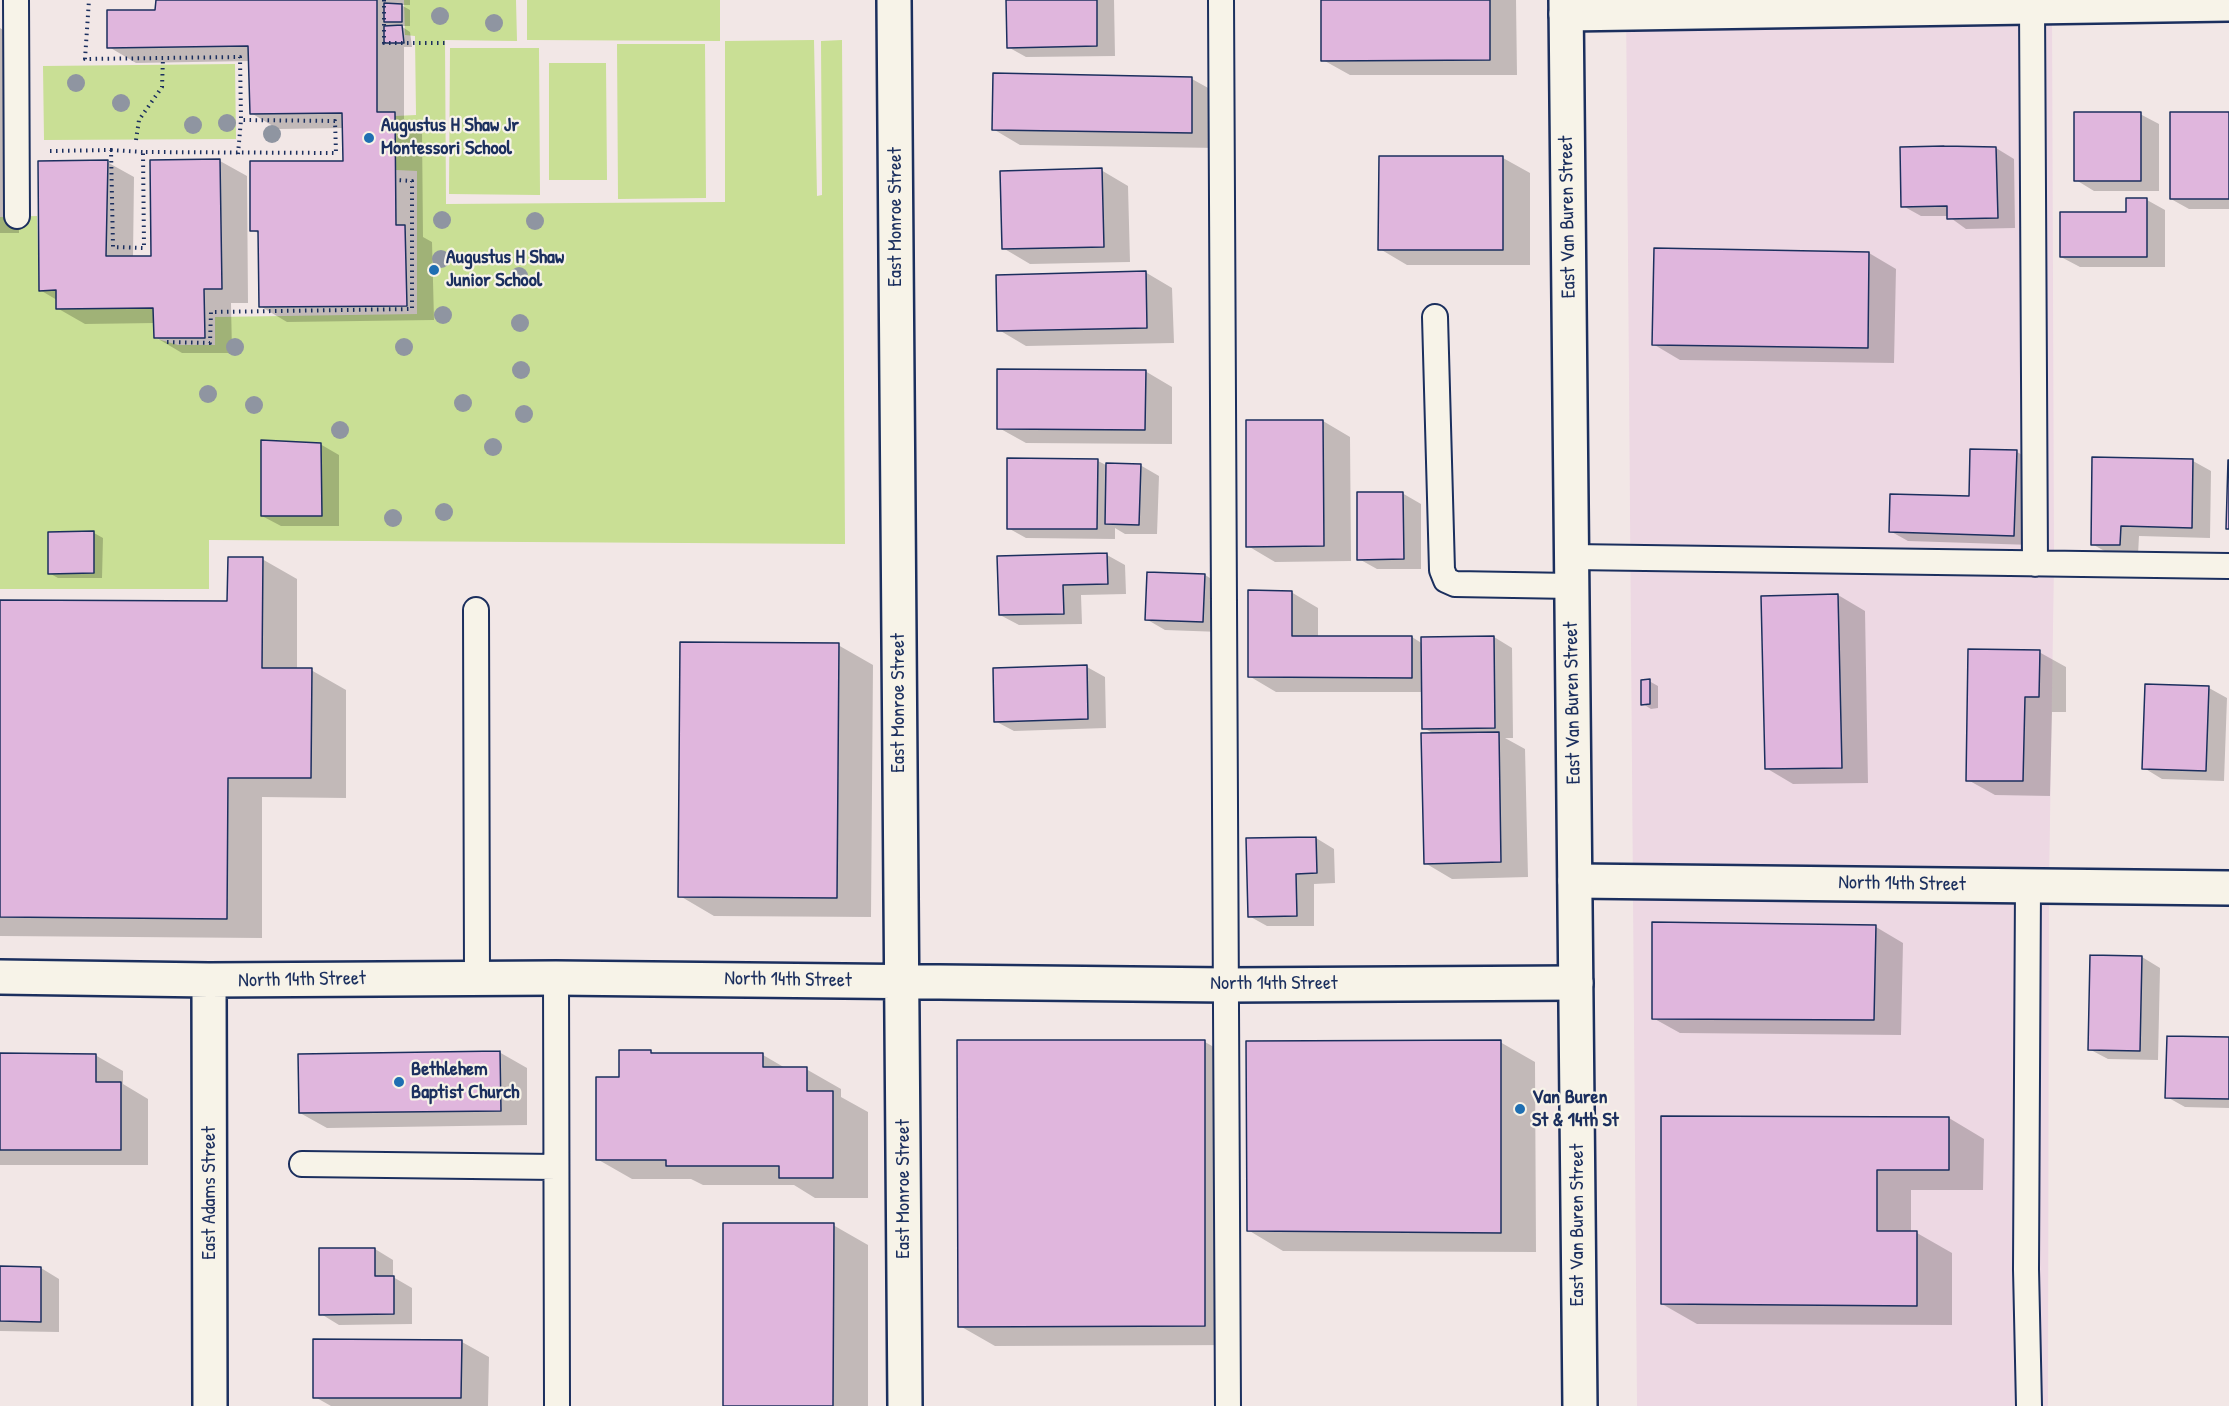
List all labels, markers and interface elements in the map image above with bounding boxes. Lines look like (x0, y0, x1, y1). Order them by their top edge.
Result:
place label: Augustus H Shaw Jr Montessori School (381, 114, 519, 161)
marker: Augustus H Shaw Jr Montessori School (362, 131, 376, 145)
street label: East Van Buren Street (1555, 136, 1581, 298)
street label: East Monroe Street (884, 147, 908, 287)
place label: Augustus H Shaw Junior School (446, 246, 564, 293)
marker: Augustus H Shaw Junior School (427, 263, 441, 277)
street label: East Van Buren Street (1560, 622, 1586, 784)
street label: East Monroe Street (887, 633, 911, 773)
street label: North 14th Street (1838, 871, 1966, 897)
street label: North 14th Street (238, 967, 366, 993)
street label: North 14th Street (724, 967, 852, 993)
street label: North 14th Street (1210, 972, 1338, 996)
place label: Bethlehem Baptist Church (411, 1058, 519, 1105)
marker: Bethlehem Baptist Church (392, 1075, 406, 1089)
place label: Van Buren St & 14th St (1532, 1086, 1619, 1133)
marker: Van Buren St & 14th St (1513, 1102, 1527, 1116)
street label: East Monroe Street (892, 1119, 916, 1259)
street label: East Adams Street (198, 1126, 222, 1260)
street label: East Van Buren Street (1566, 1144, 1590, 1306)

